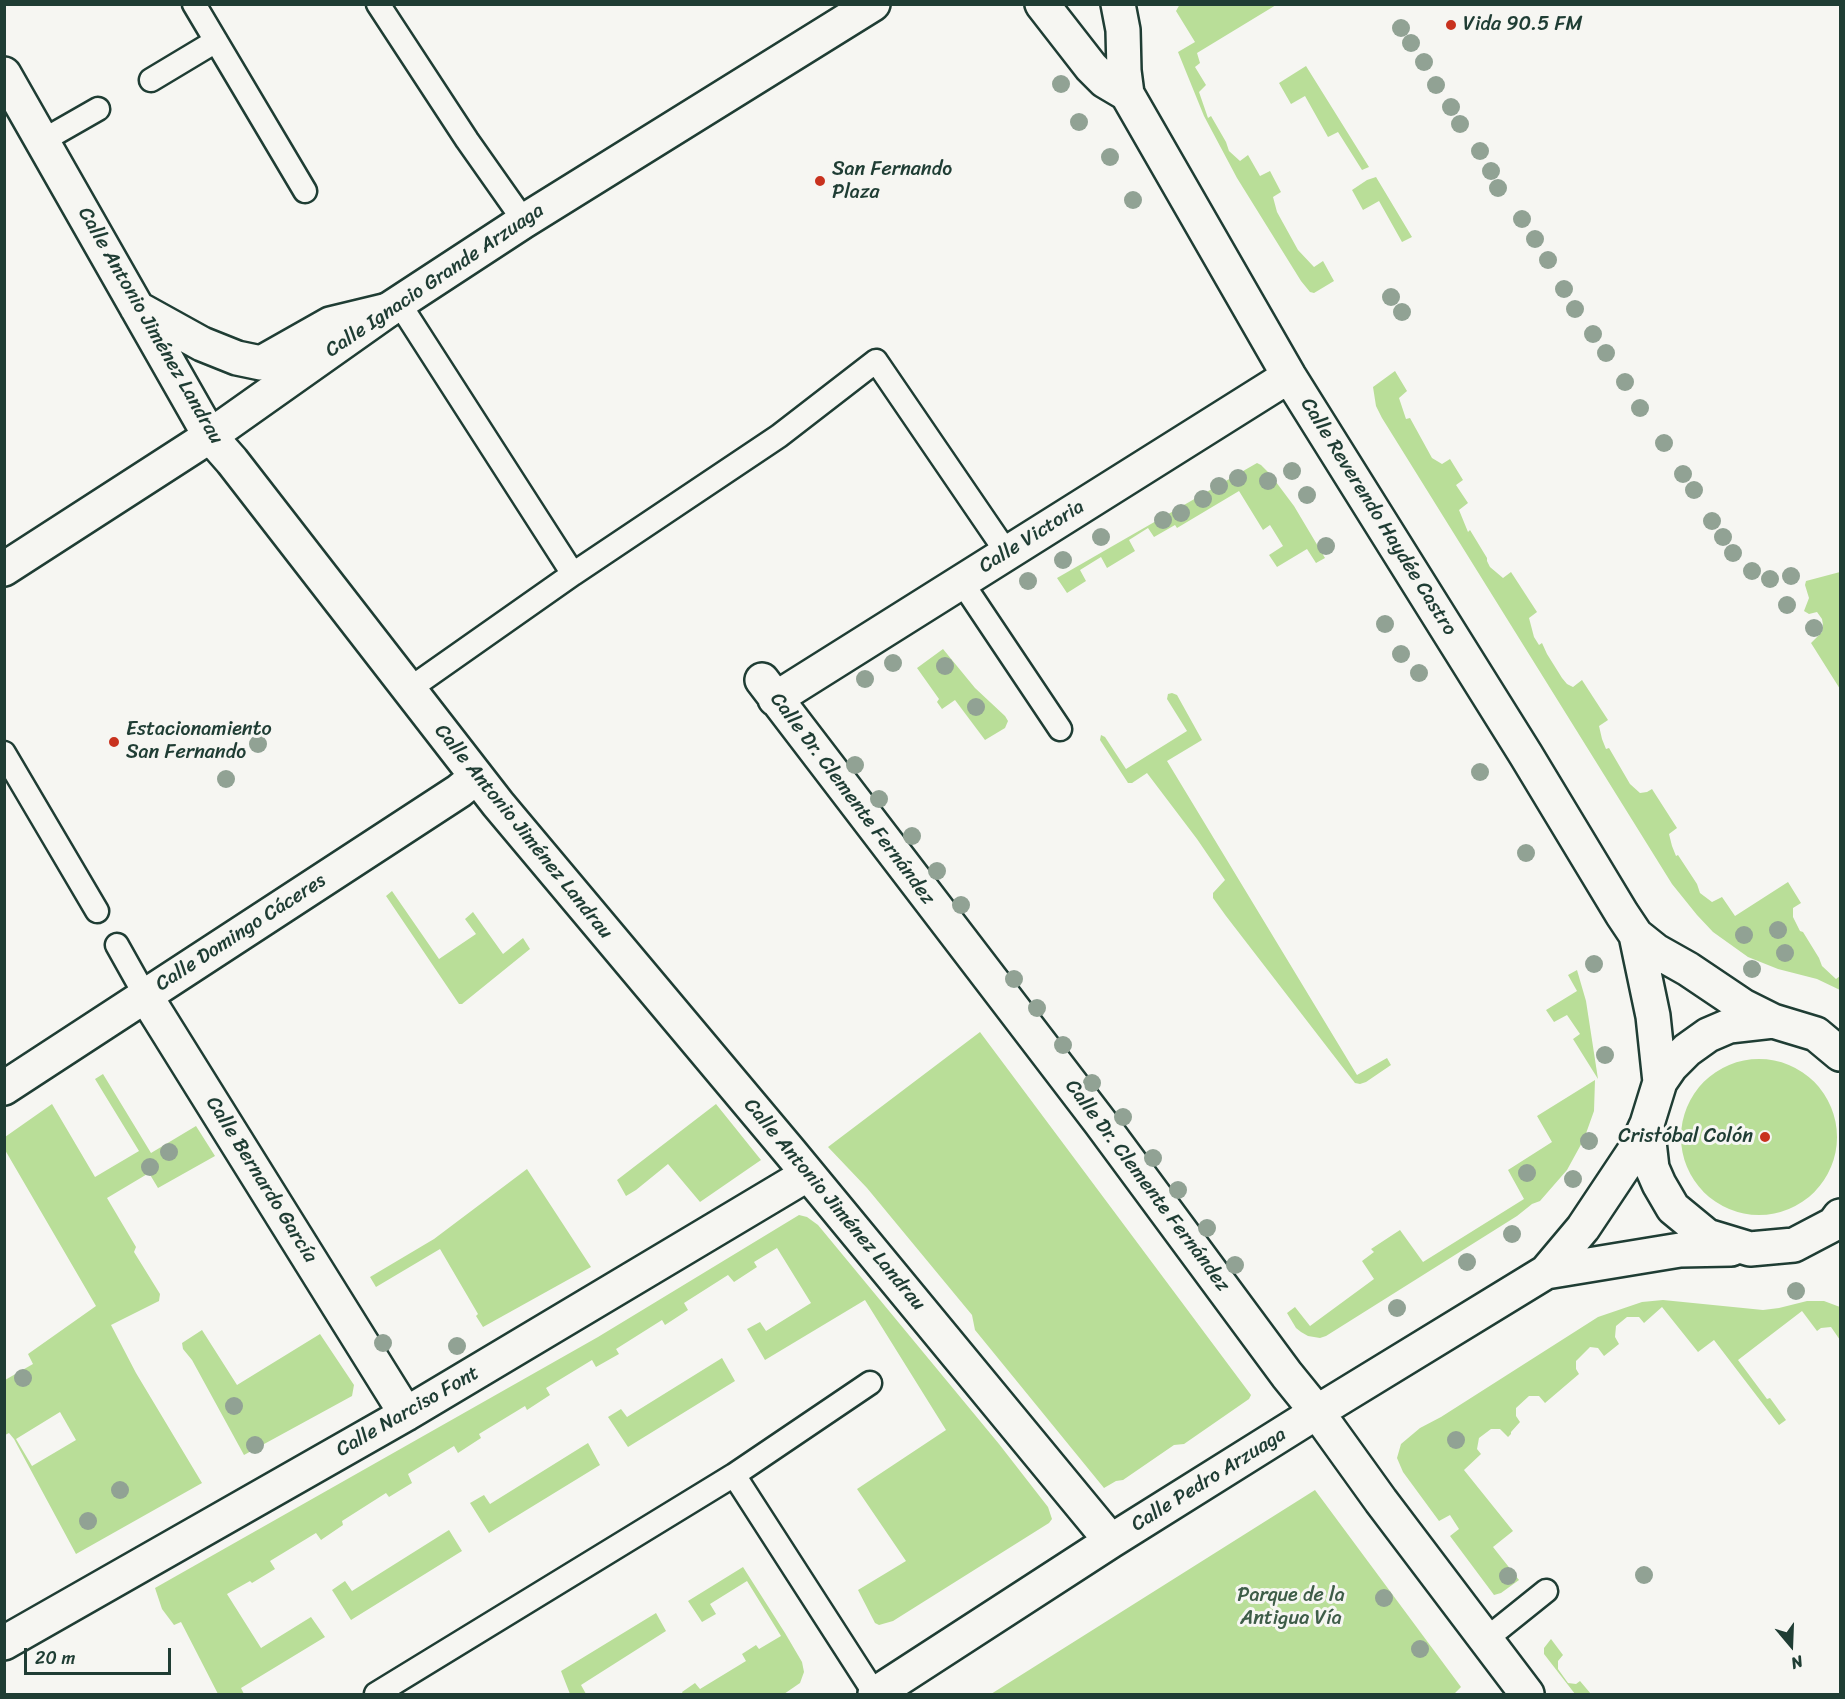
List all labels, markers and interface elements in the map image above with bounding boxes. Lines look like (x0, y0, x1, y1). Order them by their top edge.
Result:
place label: Vida 90.5 FM (1463, 13, 1583, 37)
marker: Vida 90.5 FM (1444, 18, 1458, 32)
place label: San Fernando Plaza (832, 158, 952, 205)
marker: San Fernando Plaza (813, 174, 827, 188)
street label: Calle Ignacio Grande Arzuaga (321, 199, 549, 363)
street label: Calle Antonio Jiménez Landrau (72, 203, 228, 449)
street label: Calle Reverendo Haydée Castro (1295, 394, 1461, 640)
street label: Calle Victoria (975, 495, 1089, 579)
street label: Calle Dr. Clemente Fernández (764, 688, 940, 910)
place label: Estacionamiento San Fernando (126, 718, 272, 765)
street label: Calle Antonio Jiménez Landrau (429, 720, 617, 944)
marker: Estacionamiento San Fernando (107, 735, 121, 749)
street label: Calle Domingo Cáceres (152, 869, 330, 997)
street label: Calle Dr. Clemente Fernández (1059, 1075, 1235, 1297)
street label: Calle Bernardo García (200, 1092, 322, 1268)
street label: Calle Antonio Jiménez Landrau (738, 1094, 930, 1316)
place label: Cristóbal Colón (1618, 1125, 1753, 1149)
marker: Cristóbal Colón (1758, 1130, 1772, 1144)
street label: Calle Narciso Font (332, 1361, 484, 1463)
street label: Calle Pedro Arzuaga (1127, 1423, 1291, 1537)
park label: Parque de la Antigua Vía (1237, 1584, 1345, 1631)
north arrow (1761, 1615, 1821, 1675)
scale bar (27, 1636, 174, 1674)
text: 20 m (35, 1642, 75, 1674)
text: N (1787, 1647, 1807, 1678)

